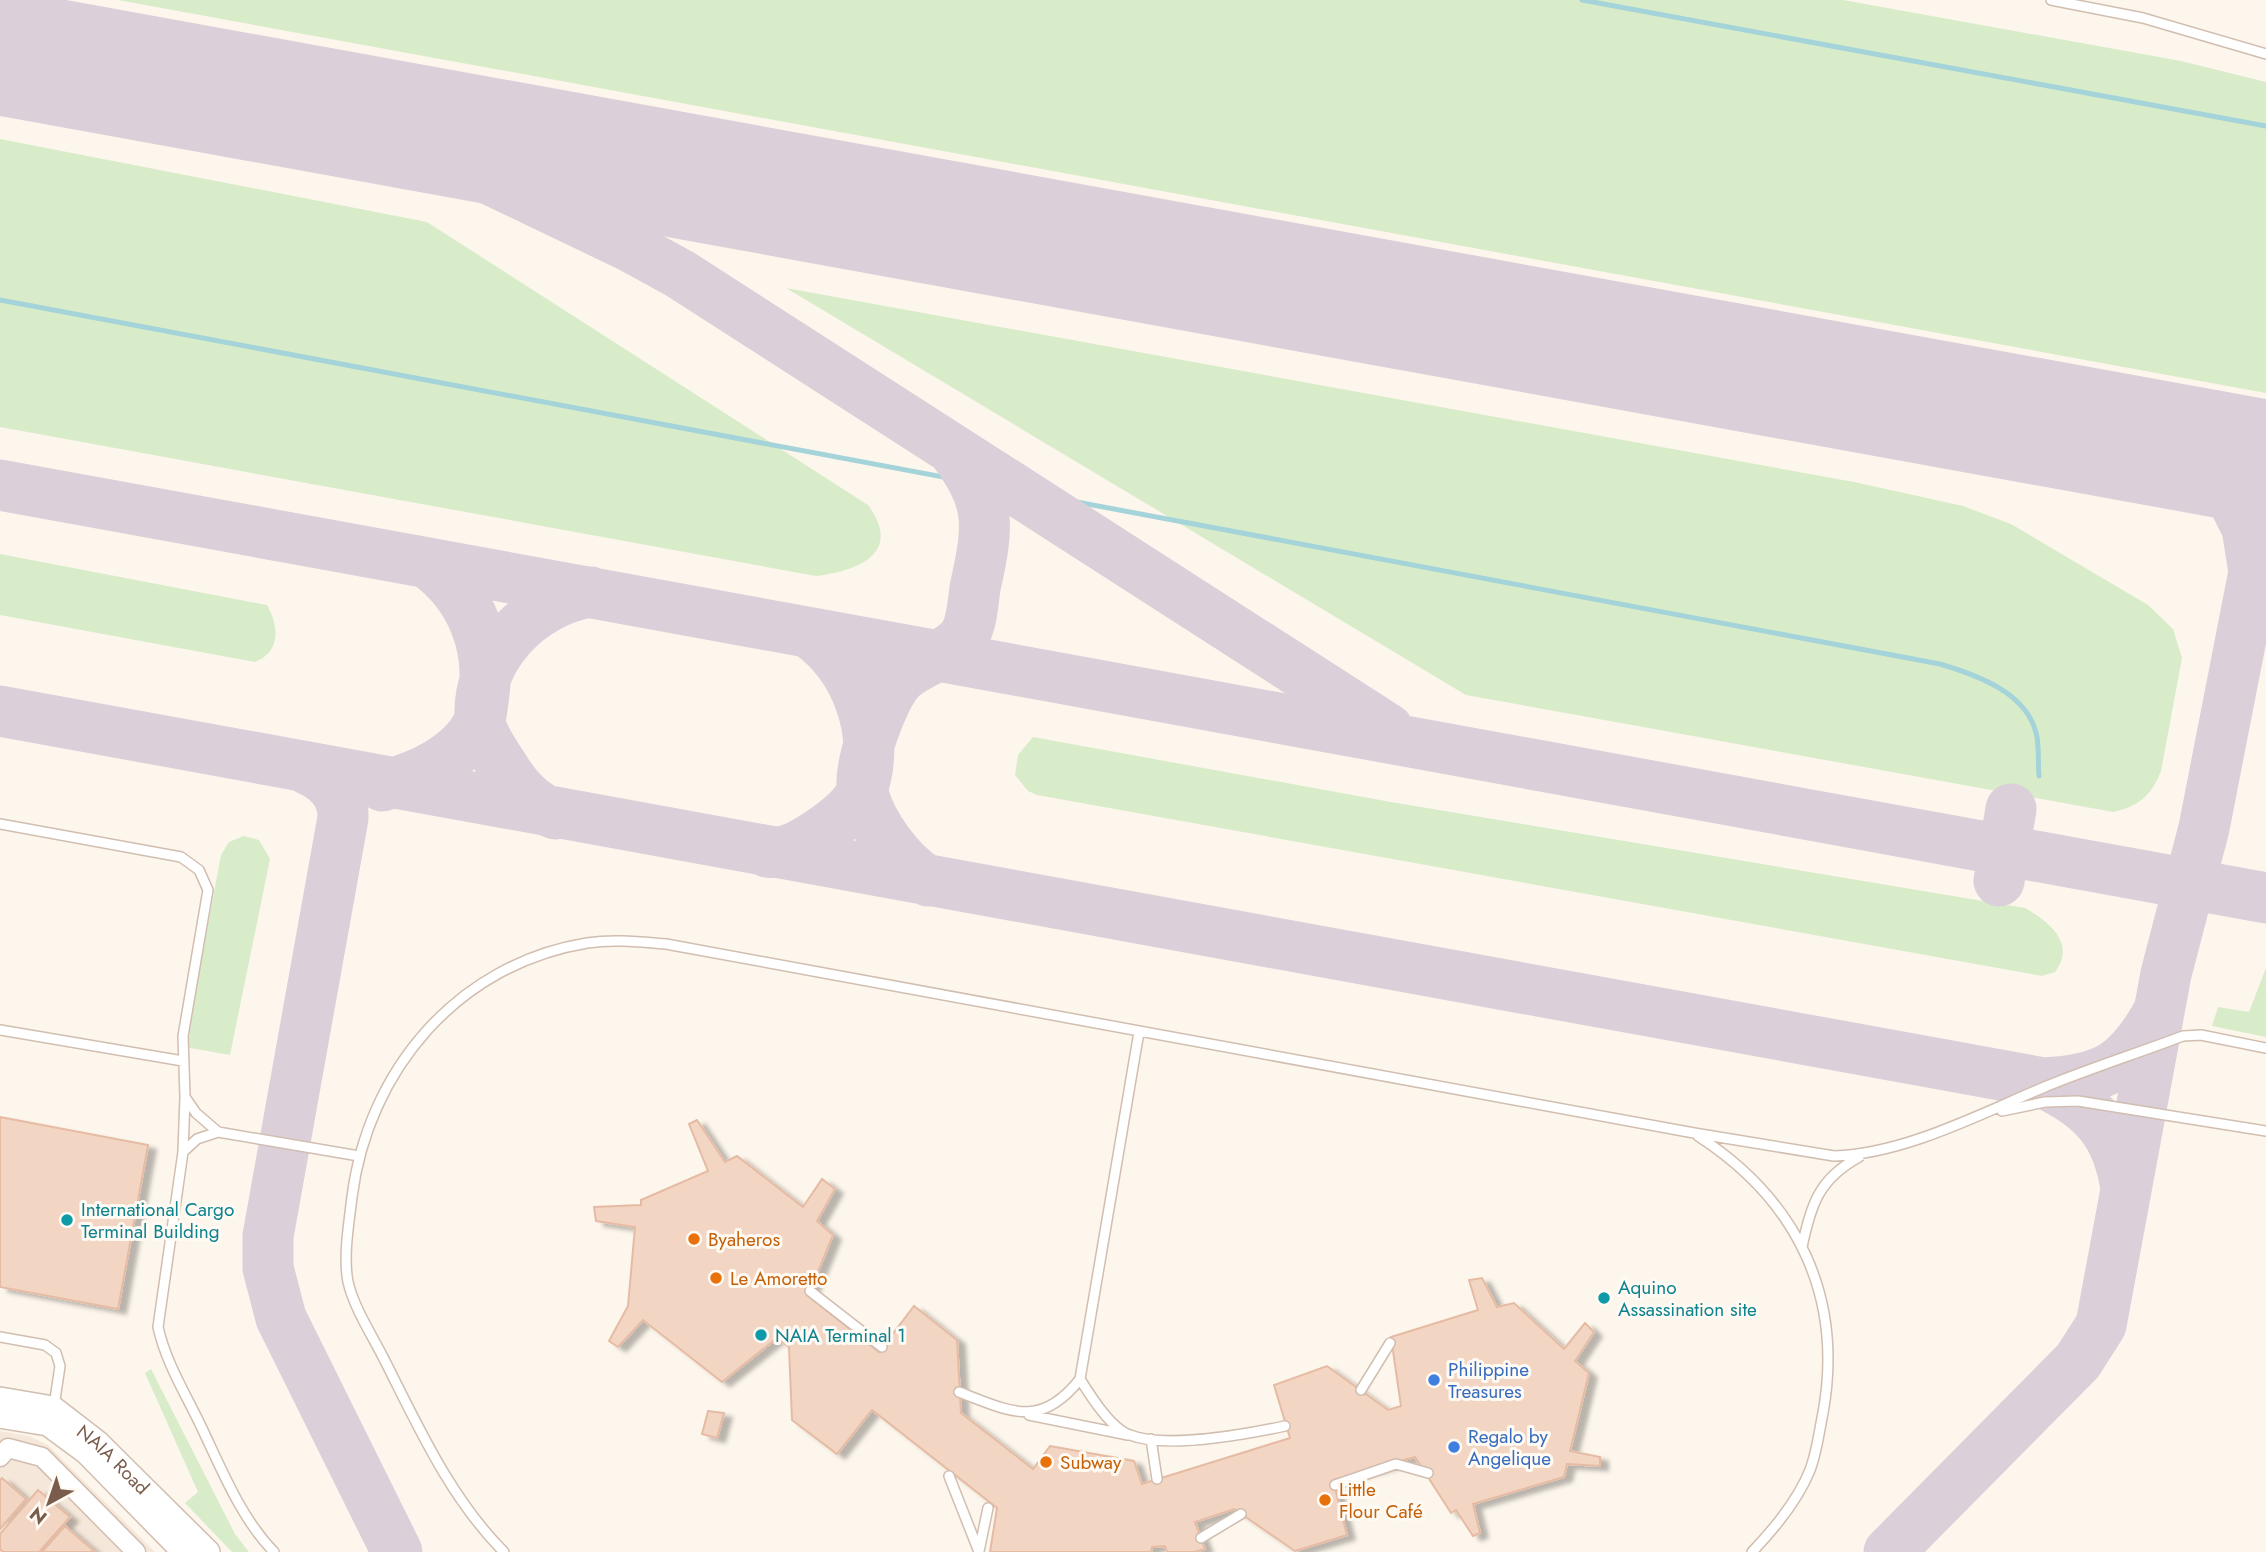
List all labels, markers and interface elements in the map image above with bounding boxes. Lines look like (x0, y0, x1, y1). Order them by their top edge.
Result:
place label: International Cargo Terminal Building (81, 1196, 234, 1245)
marker: International Cargo Terminal Building (59, 1212, 75, 1228)
place label: Byaheros (708, 1226, 780, 1253)
marker: Byaheros (686, 1231, 702, 1247)
place label: Le Amoretto (730, 1265, 827, 1292)
marker: Le Amoretto (708, 1270, 724, 1286)
place label: Aquino Assassination site (1618, 1274, 1757, 1323)
marker: Aquino Assassination site (1596, 1290, 1612, 1306)
place label: NAIA Terminal 1 (775, 1322, 906, 1349)
marker: NAIA Terminal 1 (753, 1327, 769, 1343)
place label: Philippine Treasures (1448, 1356, 1529, 1405)
marker: Philippine Treasures (1426, 1372, 1442, 1388)
street label: NAIA Road (71, 1418, 155, 1501)
place label: Regalo by Angelique (1468, 1423, 1551, 1472)
marker: Regalo by Angelique (1446, 1439, 1462, 1455)
place label: Subway (1060, 1449, 1122, 1476)
marker: Subway (1038, 1454, 1054, 1470)
north arrow (14, 1468, 84, 1538)
place label: Little Flour Café (1339, 1476, 1423, 1525)
marker: Little Flour Café (1317, 1492, 1333, 1508)
text: N (24, 1500, 53, 1531)

